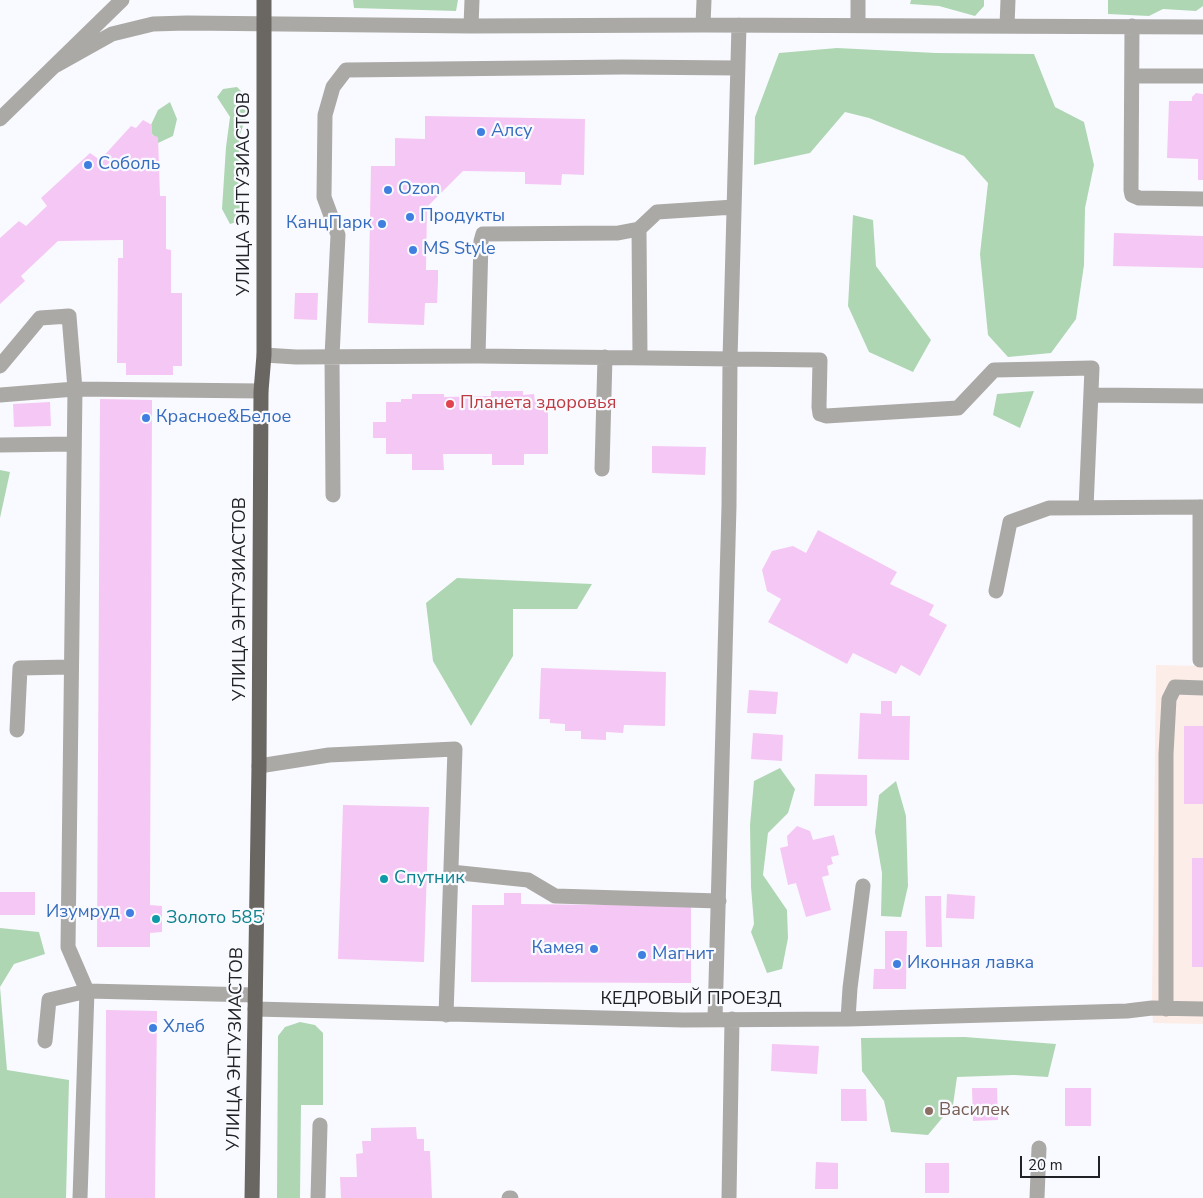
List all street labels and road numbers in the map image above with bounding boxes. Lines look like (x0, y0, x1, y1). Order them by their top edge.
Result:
street label: УЛИЦА ЭНТУЗИАСТОВ (234, 92, 256, 296)
street label: УЛИЦА ЭНТУЗИАСТОВ (230, 497, 252, 701)
street label: УЛИЦА ЭНТУЗИАСТОВ (223, 947, 249, 1151)
street label: КЕДРОВЫЙ ПРОЕЗД (600, 989, 782, 1011)

